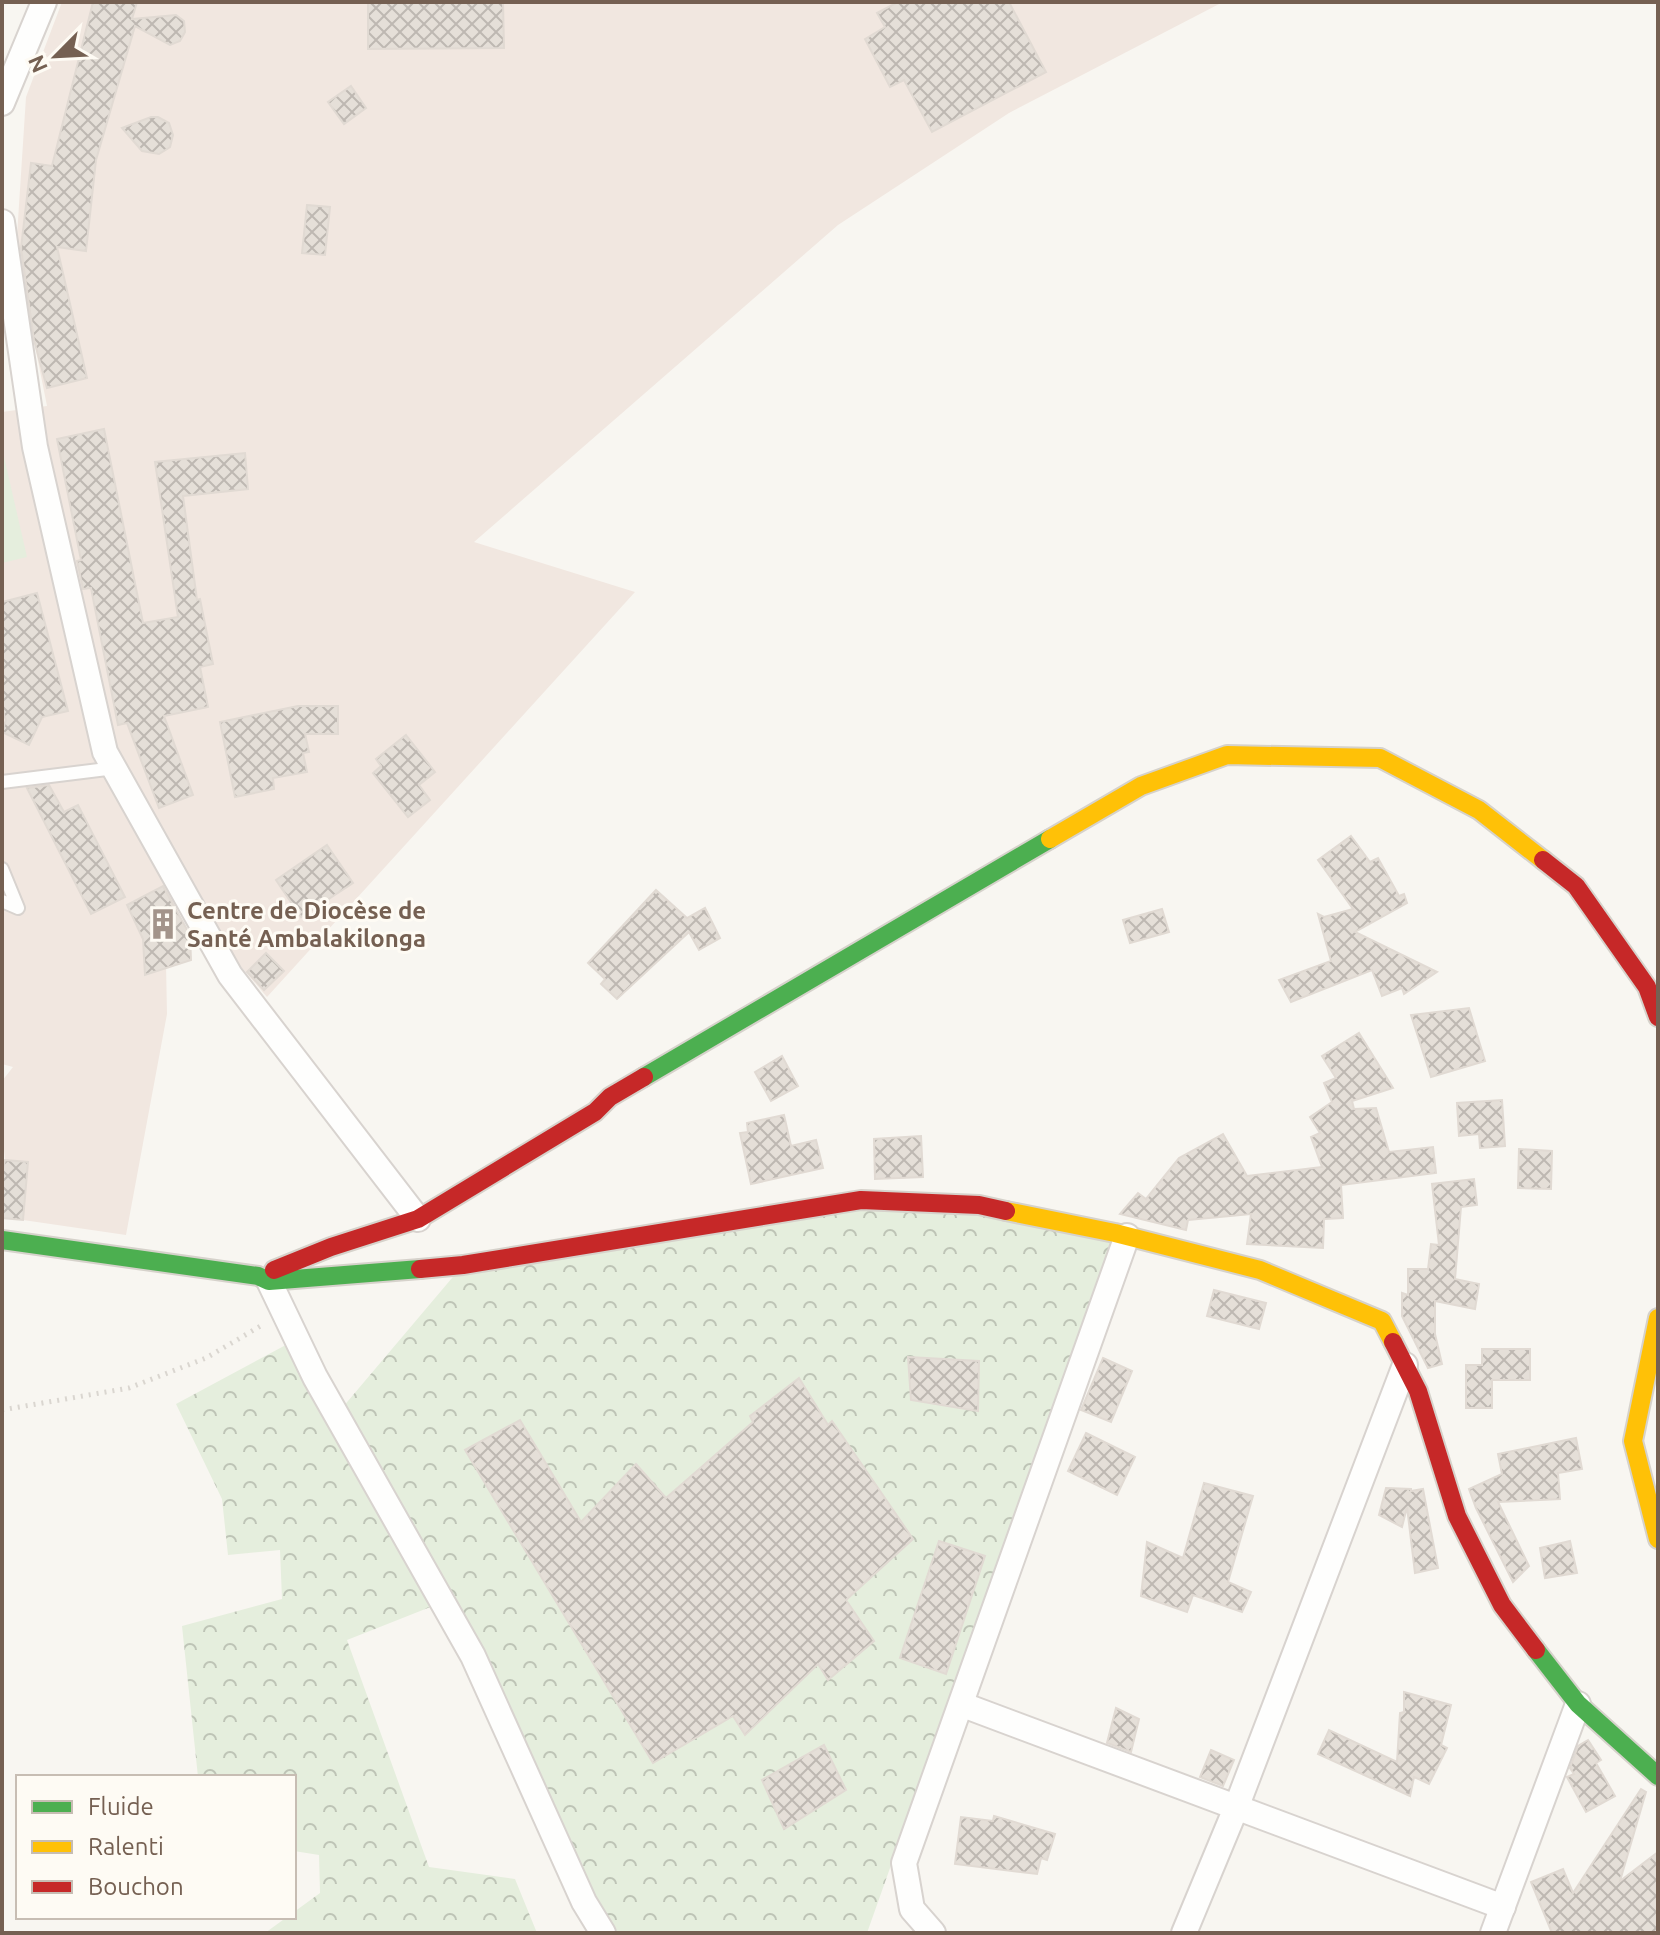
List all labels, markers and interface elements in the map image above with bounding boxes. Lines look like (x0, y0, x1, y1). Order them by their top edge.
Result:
north arrow (16, 16, 96, 96)
text: N (23, 52, 52, 77)
place label: Centre de Diocèse de Santé Ambalakilonga (187, 897, 426, 952)
building icon: Centre de Diocèse de Santé Ambalakilonga (146, 907, 180, 941)
legend (16, 1775, 296, 1919)
text: Fluide (88, 1793, 154, 1820)
text: Ralenti (88, 1833, 164, 1860)
text: Bouchon (88, 1873, 184, 1900)

